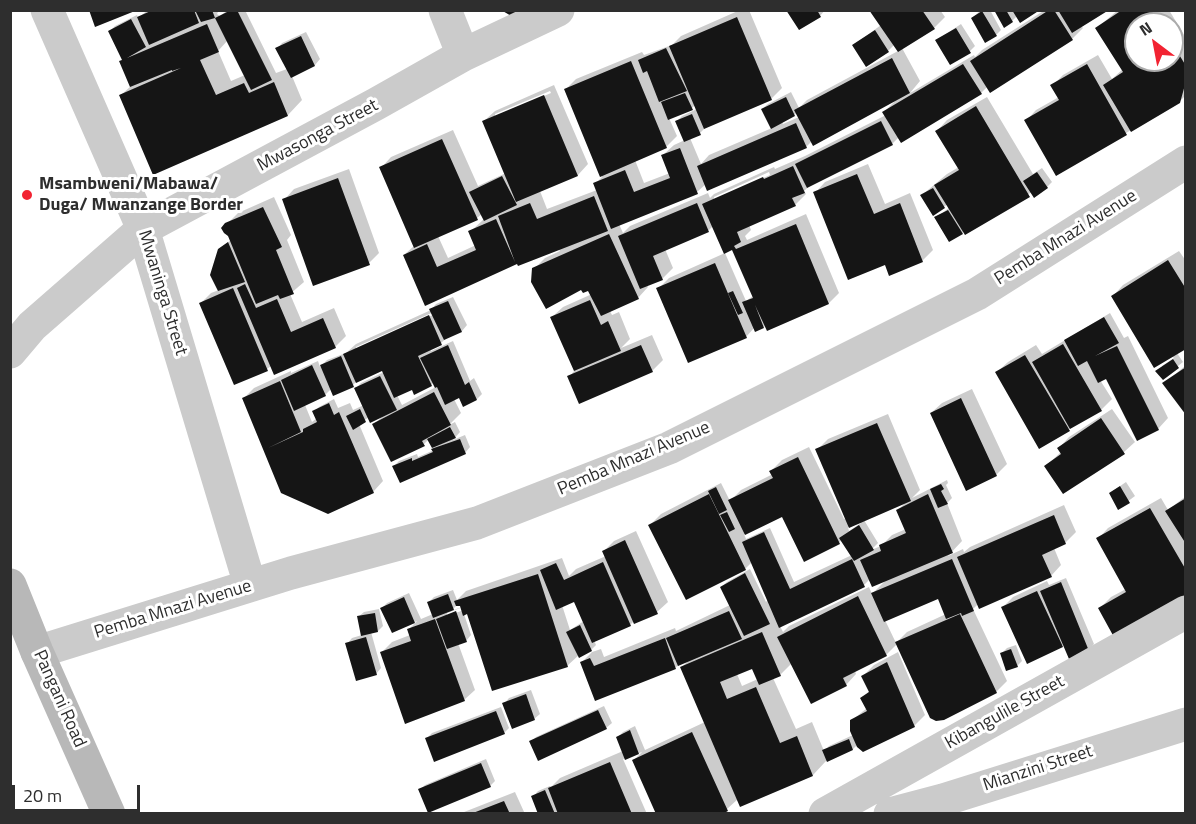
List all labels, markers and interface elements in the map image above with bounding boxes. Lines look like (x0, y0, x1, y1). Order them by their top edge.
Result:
north arrow (1124, 12, 1184, 72)
text: N (1134, 15, 1157, 42)
street label: Mwasonga Street (254, 95, 382, 177)
place label: Msambweni/Mabawa/ Duga/ Mwanzange Border (39, 174, 243, 216)
street label: Pemba Mnazi Avenue (991, 186, 1141, 290)
marker: Msambweni/Mabawa/ Duga/ Mwanzange Border (20, 188, 34, 202)
street label: Mwaninga Street (133, 228, 191, 358)
street label: Pemba Mnazi Avenue (555, 417, 713, 501)
street label: Pemba Mnazi Avenue (92, 576, 254, 644)
street label: Pangani Road (28, 647, 90, 751)
street label: Kibangulile Street (942, 671, 1068, 755)
street label: Mianzini Street (981, 741, 1095, 797)
scale bar (15, 773, 142, 811)
text: 20 m (23, 782, 62, 809)

